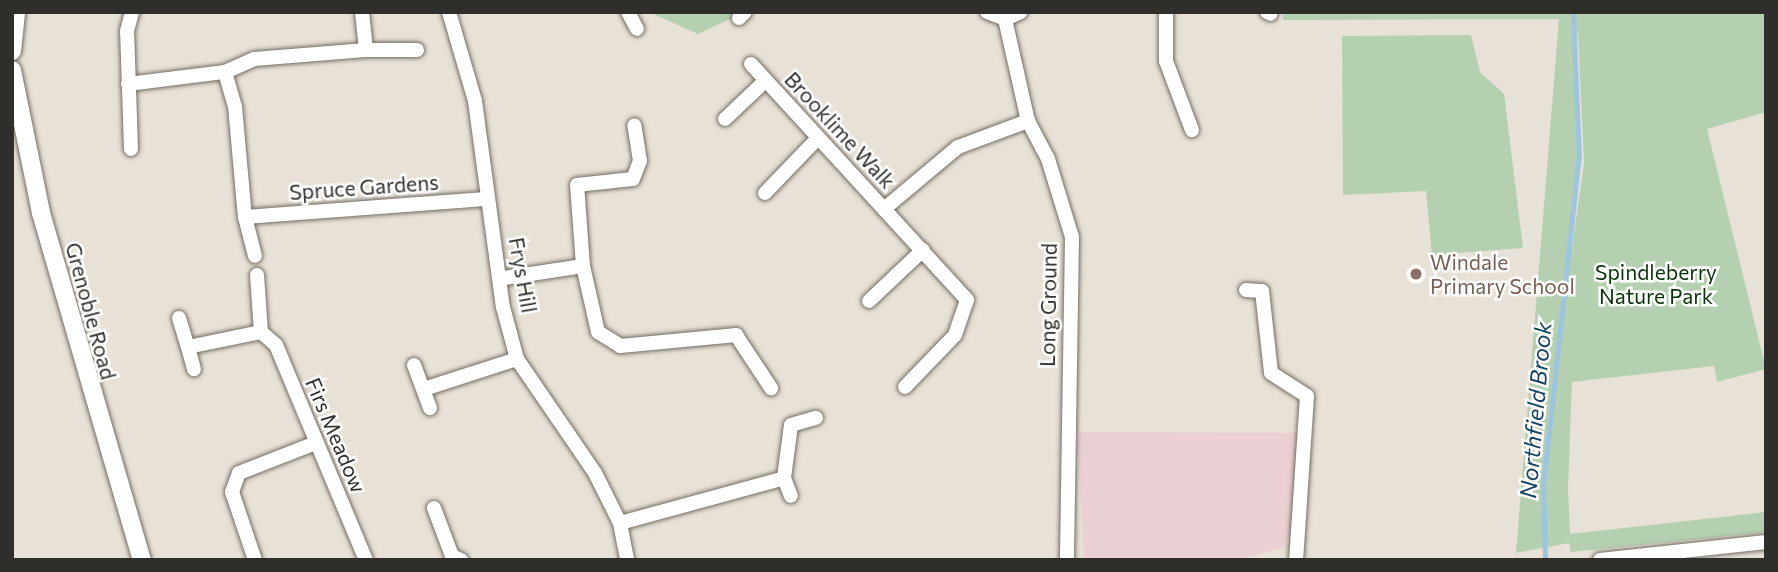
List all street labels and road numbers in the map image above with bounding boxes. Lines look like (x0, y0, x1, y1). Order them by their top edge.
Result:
street label: Brooklime Walk (780, 66, 900, 194)
street label: Spruce Gardens (289, 169, 439, 205)
street label: Frys Hill (504, 235, 542, 315)
street label: Grenoble Road (61, 240, 121, 382)
street label: Long Ground (1034, 243, 1062, 367)
street label: Firs Meadow (301, 374, 371, 496)

